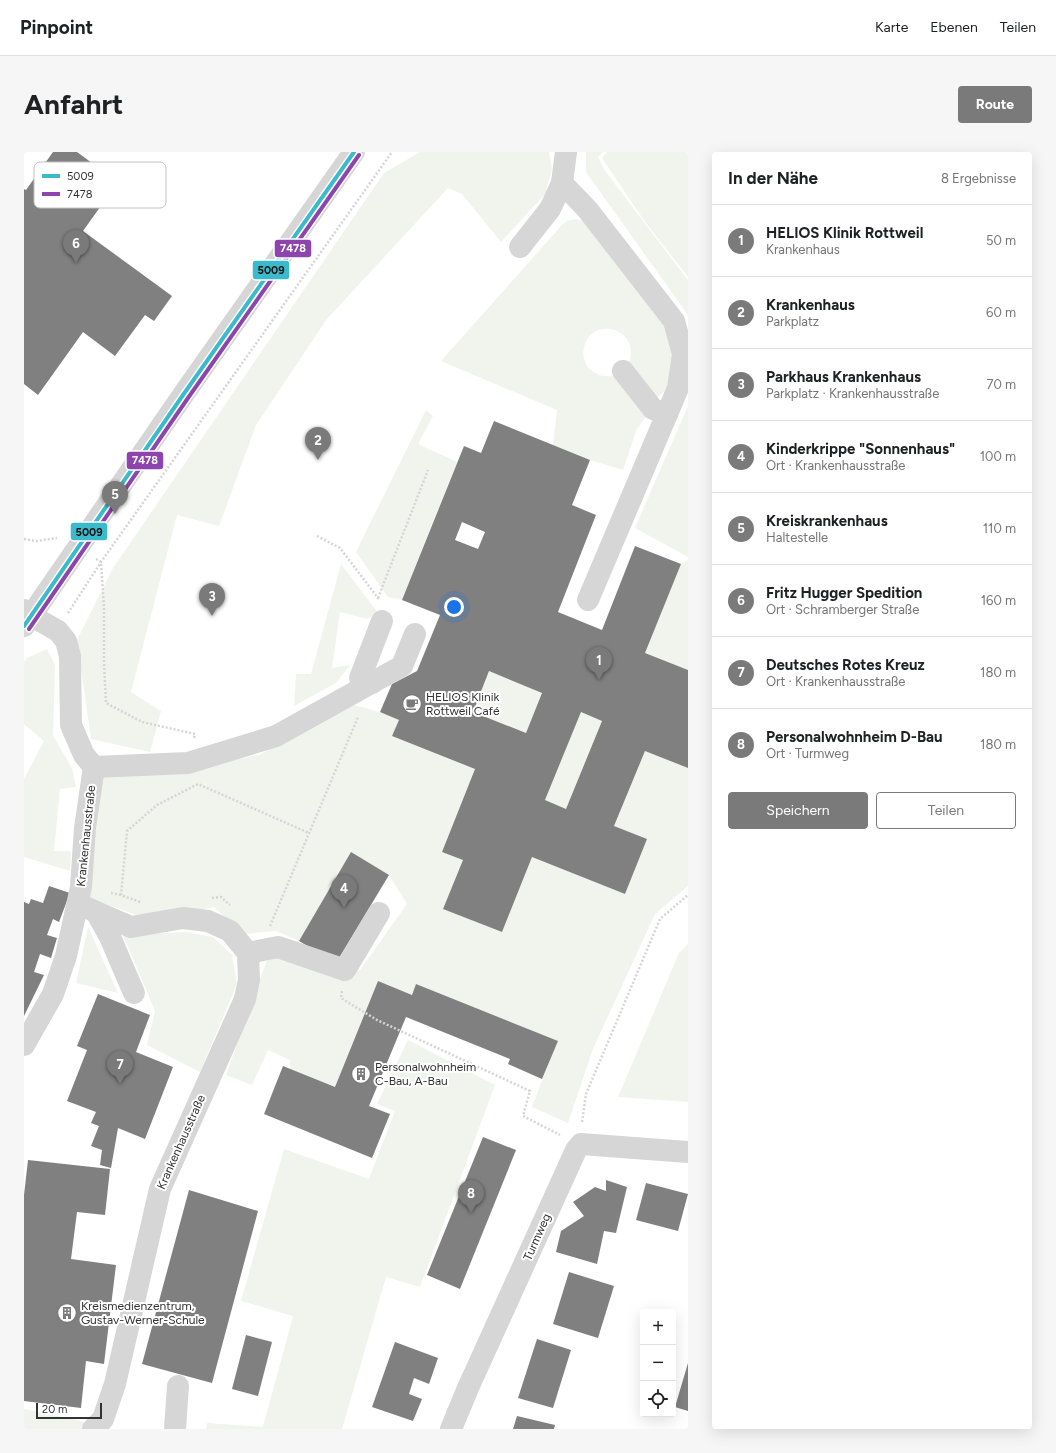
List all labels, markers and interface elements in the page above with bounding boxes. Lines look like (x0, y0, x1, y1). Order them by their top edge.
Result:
text: Pinpoint (20, 16, 93, 39)
text: Karte (875, 19, 908, 36)
text: Ebenen (930, 19, 978, 36)
text: Teilen (1000, 19, 1036, 36)
button: Route (958, 86, 1032, 123)
text: Anfahrt (24, 87, 123, 121)
legend (34, 162, 166, 208)
text: In der Nähe (728, 168, 818, 188)
text: 5009 (67, 170, 94, 183)
text: 8 Ergebnisse (941, 171, 1016, 186)
text: 7478 (67, 188, 93, 201)
text: HELIOS Klinik Rottweil (766, 224, 923, 242)
pin: 6 (63, 230, 89, 263)
text: 1 (738, 233, 744, 248)
text: 50 m (986, 233, 1016, 248)
line badge: 7478 (274, 239, 312, 258)
text: 7478 (280, 242, 306, 255)
text: Krankenhaus (766, 242, 840, 257)
line badge: 5009 (252, 260, 290, 280)
text: 5009 (257, 264, 285, 277)
text: Krankenhaus (766, 296, 855, 314)
text: 2 (737, 305, 745, 320)
text: 60 m (986, 305, 1016, 320)
text: Parkplatz (766, 314, 819, 329)
text: Parkhaus Krankenhaus (766, 368, 921, 386)
text: 3 (737, 377, 745, 392)
text: 70 m (986, 377, 1016, 392)
text: Parkplatz · Krankenhausstraße (766, 386, 939, 401)
pin: 2 (305, 427, 331, 460)
text: Kinderkrippe "Sonnenhaus" (766, 440, 955, 458)
text: 4 (737, 449, 745, 464)
text: 100 m (980, 449, 1016, 464)
line badge: 7478 (126, 451, 164, 470)
text: 7478 (132, 454, 158, 467)
text: Ort · Krankenhausstraße (766, 458, 905, 473)
pin: 5 (102, 481, 128, 514)
text: Kreiskrankenhaus (766, 512, 888, 530)
text: 5 (737, 521, 745, 536)
text: 110 m (983, 521, 1016, 536)
line badge: 5009 (70, 522, 108, 541)
text: 5009 (75, 526, 103, 539)
text: Haltestelle (766, 530, 828, 545)
pin: 3 (199, 583, 225, 616)
text: Fritz Hugger Spedition (766, 584, 922, 602)
text: 6 (737, 593, 745, 608)
text: 160 m (981, 593, 1016, 608)
your location (444, 597, 464, 617)
text: Ort · Schramberger Straße (766, 602, 919, 617)
pin: 1 (586, 647, 612, 680)
text: Deutsches Rotes Kreuz (766, 656, 925, 674)
text: 7 (737, 665, 745, 680)
text: 180 m (980, 665, 1016, 680)
text: Ort · Krankenhausstraße (766, 674, 905, 689)
place label: HELIOS Klinik Rottweil Café (426, 690, 500, 718)
cafe icon: HELIOS Klinik Rottweil Café (401, 693, 423, 715)
text: Personalwohnheim D-Bau (766, 728, 943, 746)
text: 8 (737, 737, 745, 752)
text: 180 m (980, 737, 1016, 752)
text: Ort · Turmweg (766, 746, 849, 761)
street label: Krankenhausstraße (74, 784, 98, 887)
button: Speichern (728, 792, 868, 829)
button: Teilen (876, 792, 1016, 829)
pin: 4 (331, 875, 357, 908)
pin: 7 (107, 1051, 133, 1084)
place label: Personalwohnheim C-Bau, A-Bau (375, 1060, 476, 1088)
building icon: Personalwohnheim C-Bau, A-Bau (350, 1063, 372, 1085)
street label: Krankenhausstraße (154, 1092, 208, 1191)
pin: 8 (458, 1180, 484, 1213)
street label: Turmweg (520, 1211, 554, 1263)
place label: Kreismedienzentrum, Gustav-Werner-Schule (81, 1299, 205, 1327)
building icon: Kreismedienzentrum, Gustav-Werner-Schule (56, 1302, 78, 1324)
map controls (640, 1309, 676, 1417)
button: + (640, 1309, 676, 1345)
button: − (640, 1345, 676, 1381)
button: locate (640, 1381, 676, 1417)
scale bar (36, 1401, 102, 1420)
text: 20 m (42, 1403, 67, 1416)

